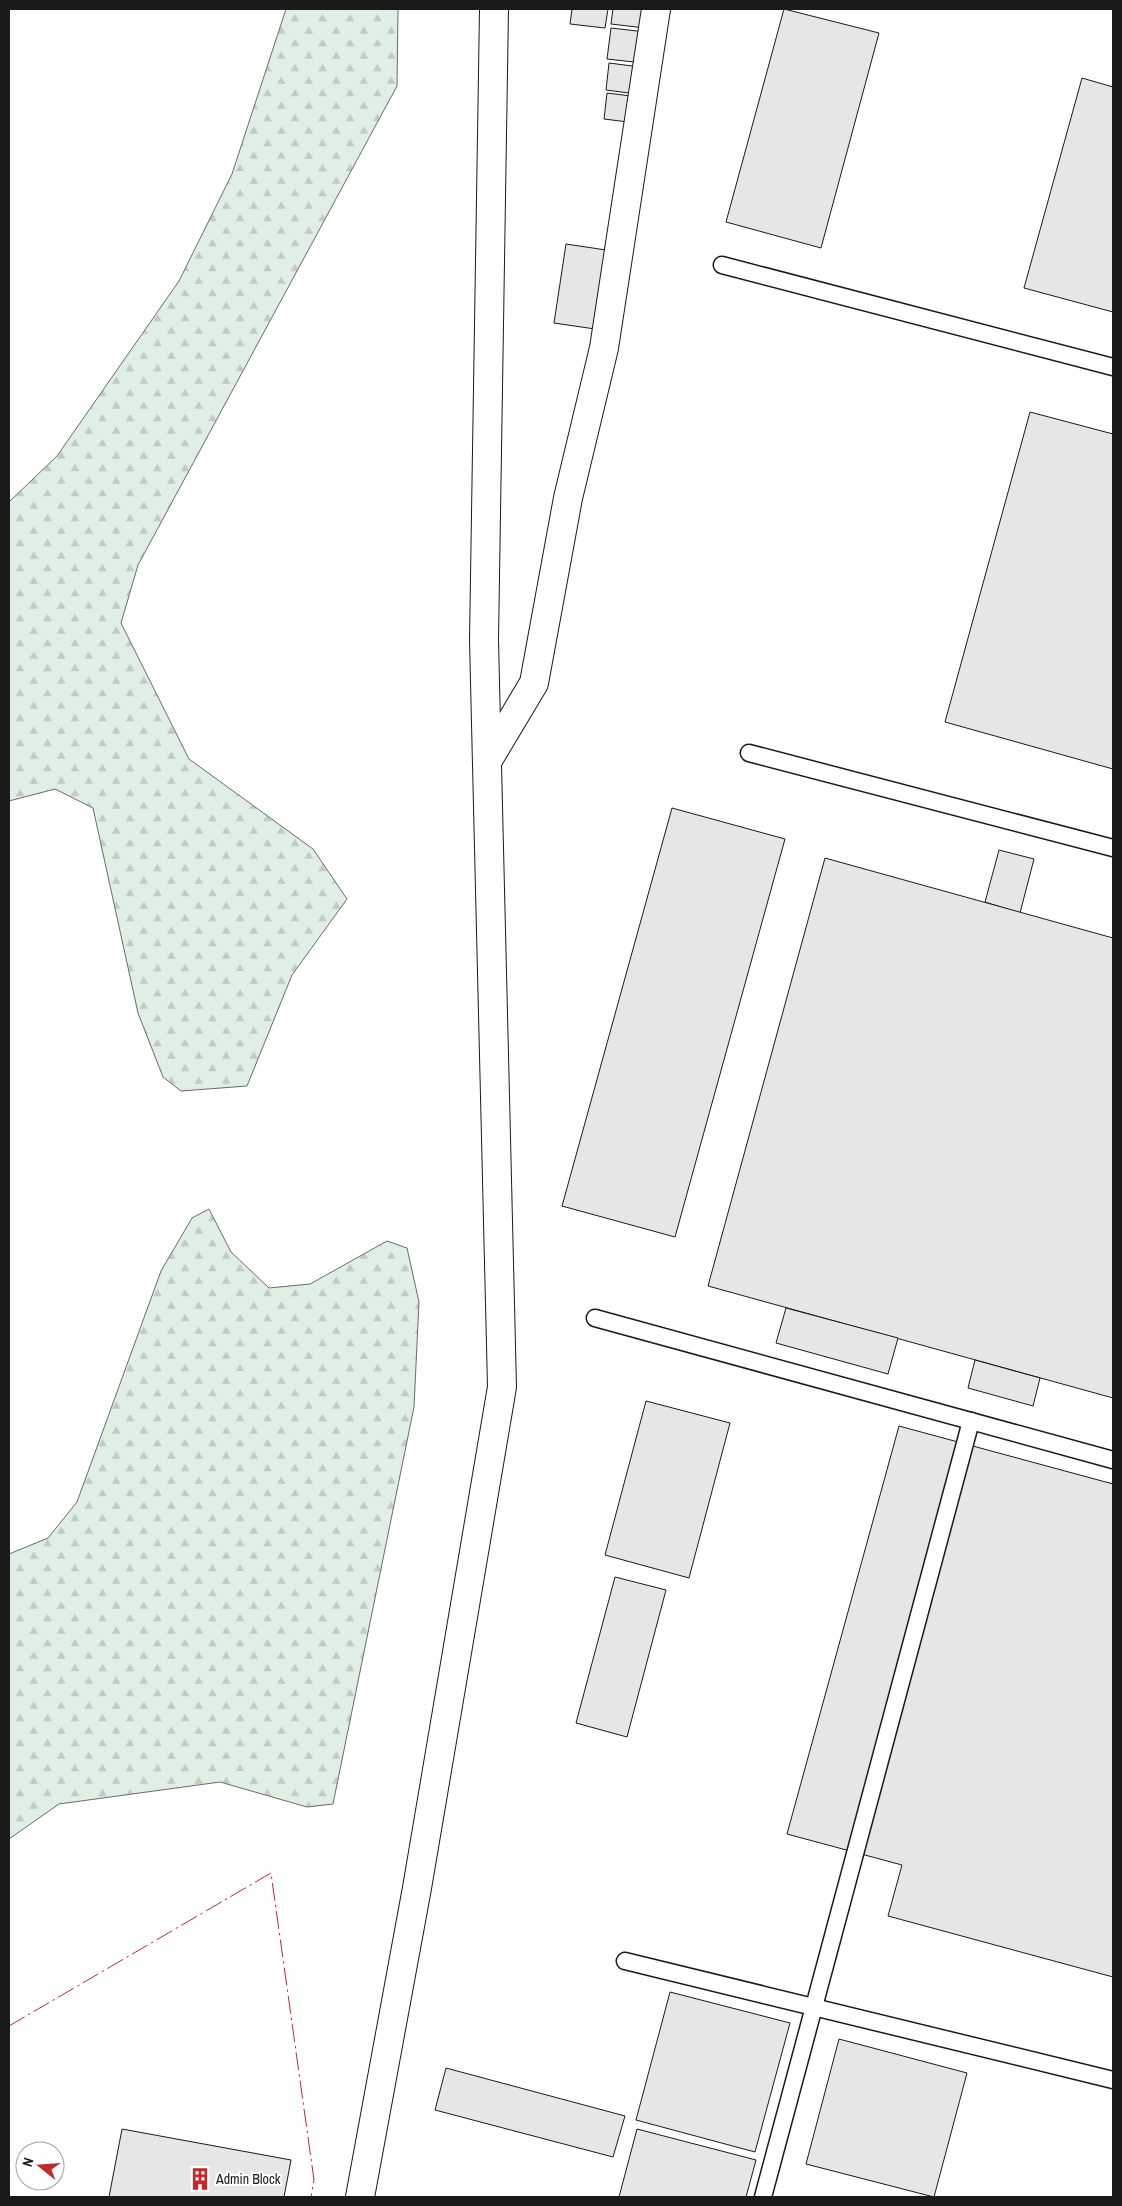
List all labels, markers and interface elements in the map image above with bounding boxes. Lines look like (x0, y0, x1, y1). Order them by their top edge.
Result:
north arrow (15, 2141, 65, 2191)
text: N (18, 2156, 37, 2169)
building icon: Admin Block (187, 2166, 213, 2192)
place label: Admin Block (215, 2170, 281, 2188)

